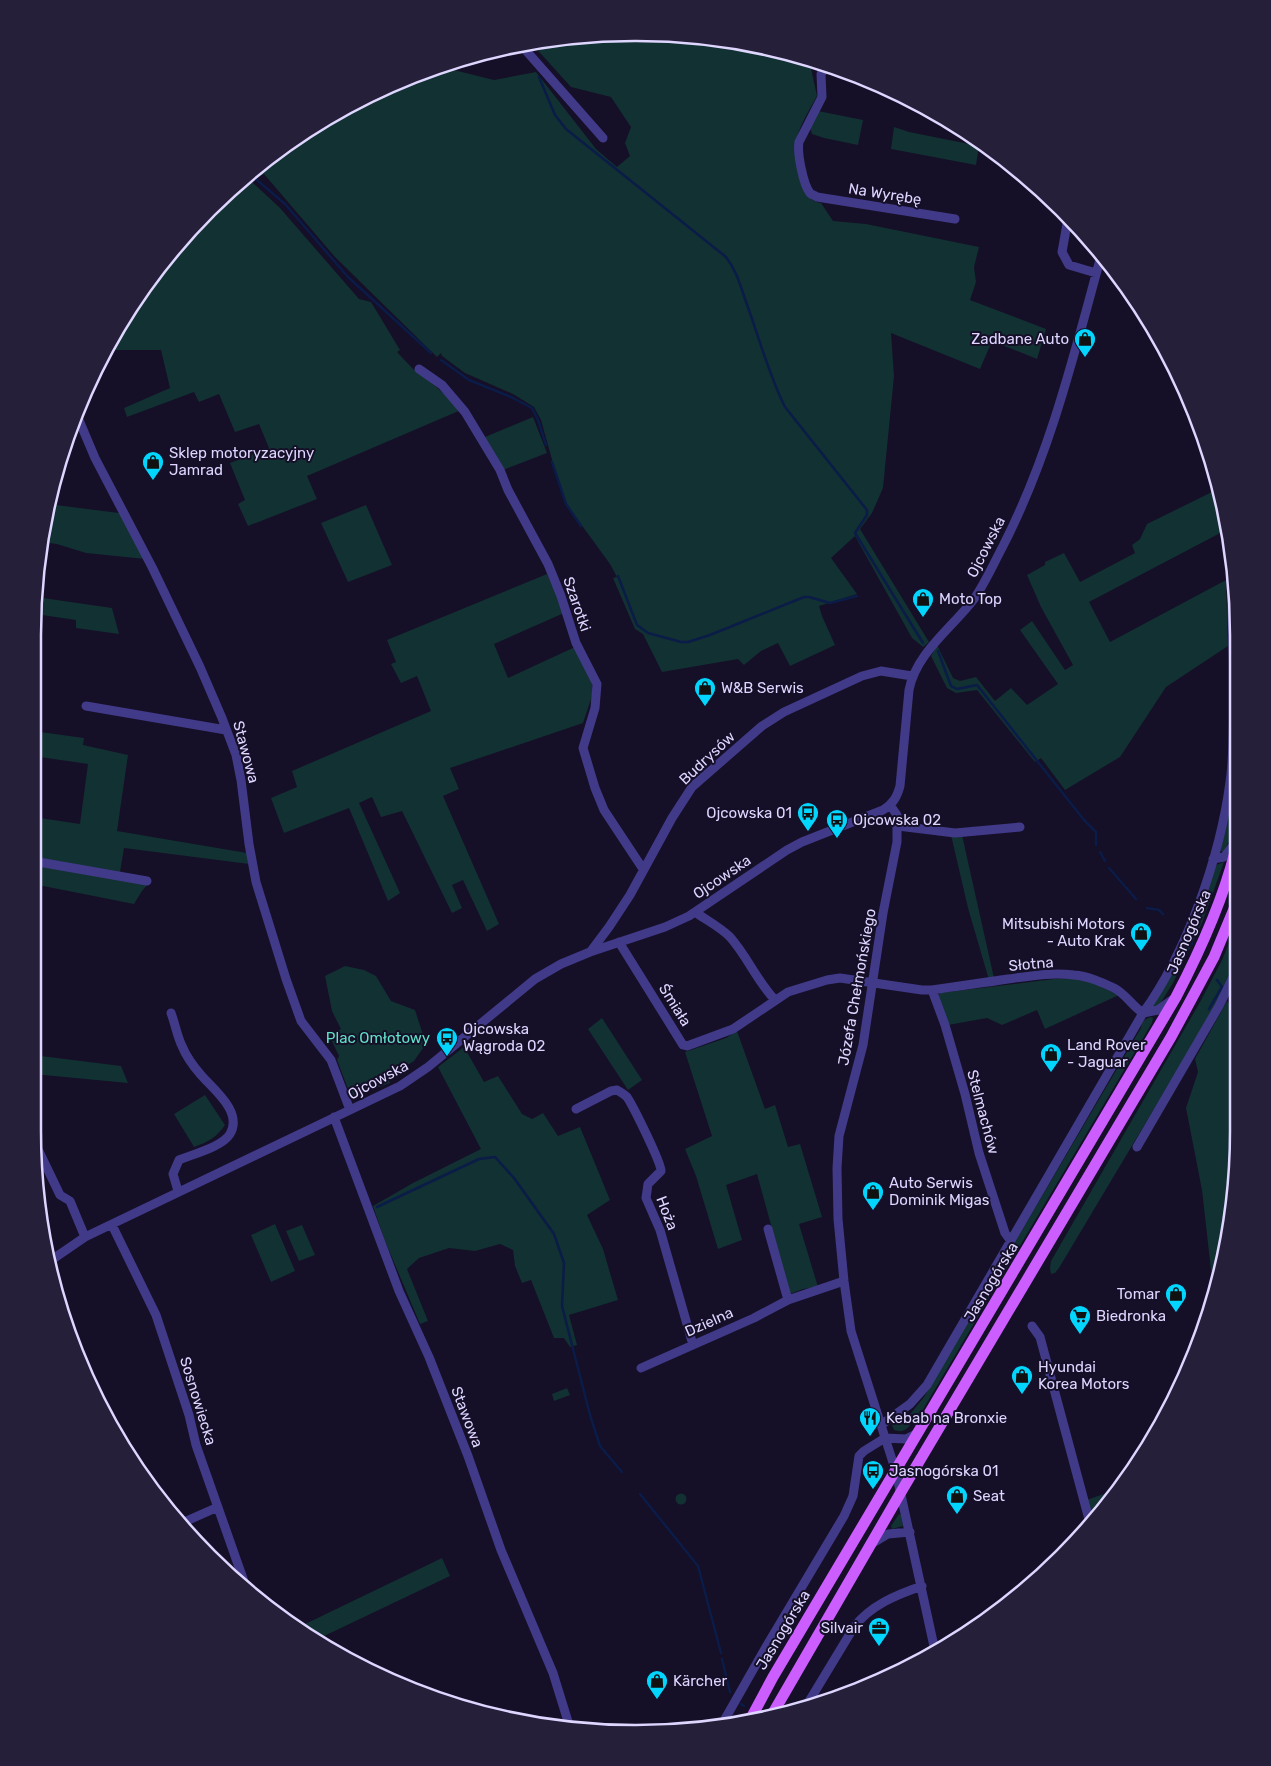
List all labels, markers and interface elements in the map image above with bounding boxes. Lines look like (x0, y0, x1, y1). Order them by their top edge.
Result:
street label: Na Wyrębę (847, 179, 923, 209)
shop icon: Zadbane Auto (1073, 327, 1097, 358)
place label: Zadbane Auto (971, 330, 1069, 348)
place label: Sklep motoryzacyjny Jamrad (169, 444, 314, 479)
shop icon: Sklep motoryzacyjny Jamrad (141, 450, 165, 481)
street label: Ojcowska (963, 514, 1009, 580)
street label: Szarotki (559, 574, 595, 634)
shop icon: Moto Top (911, 587, 935, 618)
place label: Moto Top (939, 590, 1002, 608)
shop icon: W&B Serwis (693, 676, 717, 707)
place label: W&B Serwis (721, 679, 804, 697)
street label: Stawowa (229, 719, 263, 785)
street label: Budrysów (675, 728, 739, 788)
bus stop icon: Ojcowska 01 (796, 801, 820, 832)
place label: Ojcowska 01 (706, 804, 792, 822)
bus stop icon: Ojcowska 02 (825, 808, 849, 839)
place label: Ojcowska 02 (853, 811, 941, 829)
street label: Ojcowska (690, 851, 754, 903)
street label: Jasnogórska (1163, 887, 1215, 977)
street label: Józefa Chełmońskiego (834, 907, 880, 1067)
place label: Mitsubishi Motors - Auto Krak (1002, 915, 1125, 950)
shop icon: Mitsubishi Motors - Auto Krak (1129, 921, 1153, 952)
street label: Słotna (1008, 953, 1054, 975)
street label: Śmiała (655, 980, 695, 1030)
place label: Ojcowska Wągroda 02 (463, 1020, 545, 1055)
bus stop icon: Ojcowska Wągroda 02 (435, 1026, 459, 1057)
park label: Plac Omłotowy (326, 1029, 430, 1047)
place label: Land Rover - Jaguar (1067, 1036, 1146, 1071)
shop icon: Land Rover - Jaguar (1039, 1042, 1063, 1073)
street label: Ojcowska (345, 1057, 411, 1103)
street label: Stelmachów (963, 1068, 1003, 1156)
place label: Auto Serwis Dominik Migas (889, 1174, 990, 1209)
shop icon: Auto Serwis Dominik Migas (861, 1180, 885, 1211)
street label: Hoża (652, 1193, 682, 1233)
street label: Jasnogórska (960, 1239, 1022, 1325)
shop icon: Tomar (1164, 1282, 1188, 1313)
place label: Tomar (1117, 1285, 1160, 1303)
street label: Dzielna (682, 1303, 736, 1341)
supermarket icon: Biedronka (1068, 1304, 1092, 1335)
place label: Biedronka (1096, 1307, 1166, 1325)
street label: Sosnowiecka (176, 1355, 220, 1447)
place label: Hyundai Korea Motors (1038, 1358, 1130, 1393)
shop icon: Hyundai Korea Motors (1010, 1364, 1034, 1395)
street label: Stawowa (447, 1384, 487, 1450)
restaurant icon: Kebab na Bronxie (858, 1406, 882, 1437)
place label: Kebab na Bronxie (886, 1409, 1007, 1427)
bus stop icon: Jasnogórska 01 (861, 1459, 885, 1490)
place label: Jasnogórska 01 (889, 1462, 998, 1480)
shop icon: Seat (945, 1484, 969, 1515)
place label: Seat (973, 1487, 1005, 1505)
street label: Jasnogórska (752, 1587, 814, 1673)
office icon: Silvair (867, 1616, 891, 1647)
place label: Silvair (821, 1619, 863, 1637)
shop icon: Kärcher (645, 1669, 669, 1700)
place label: Kärcher (673, 1672, 728, 1690)

